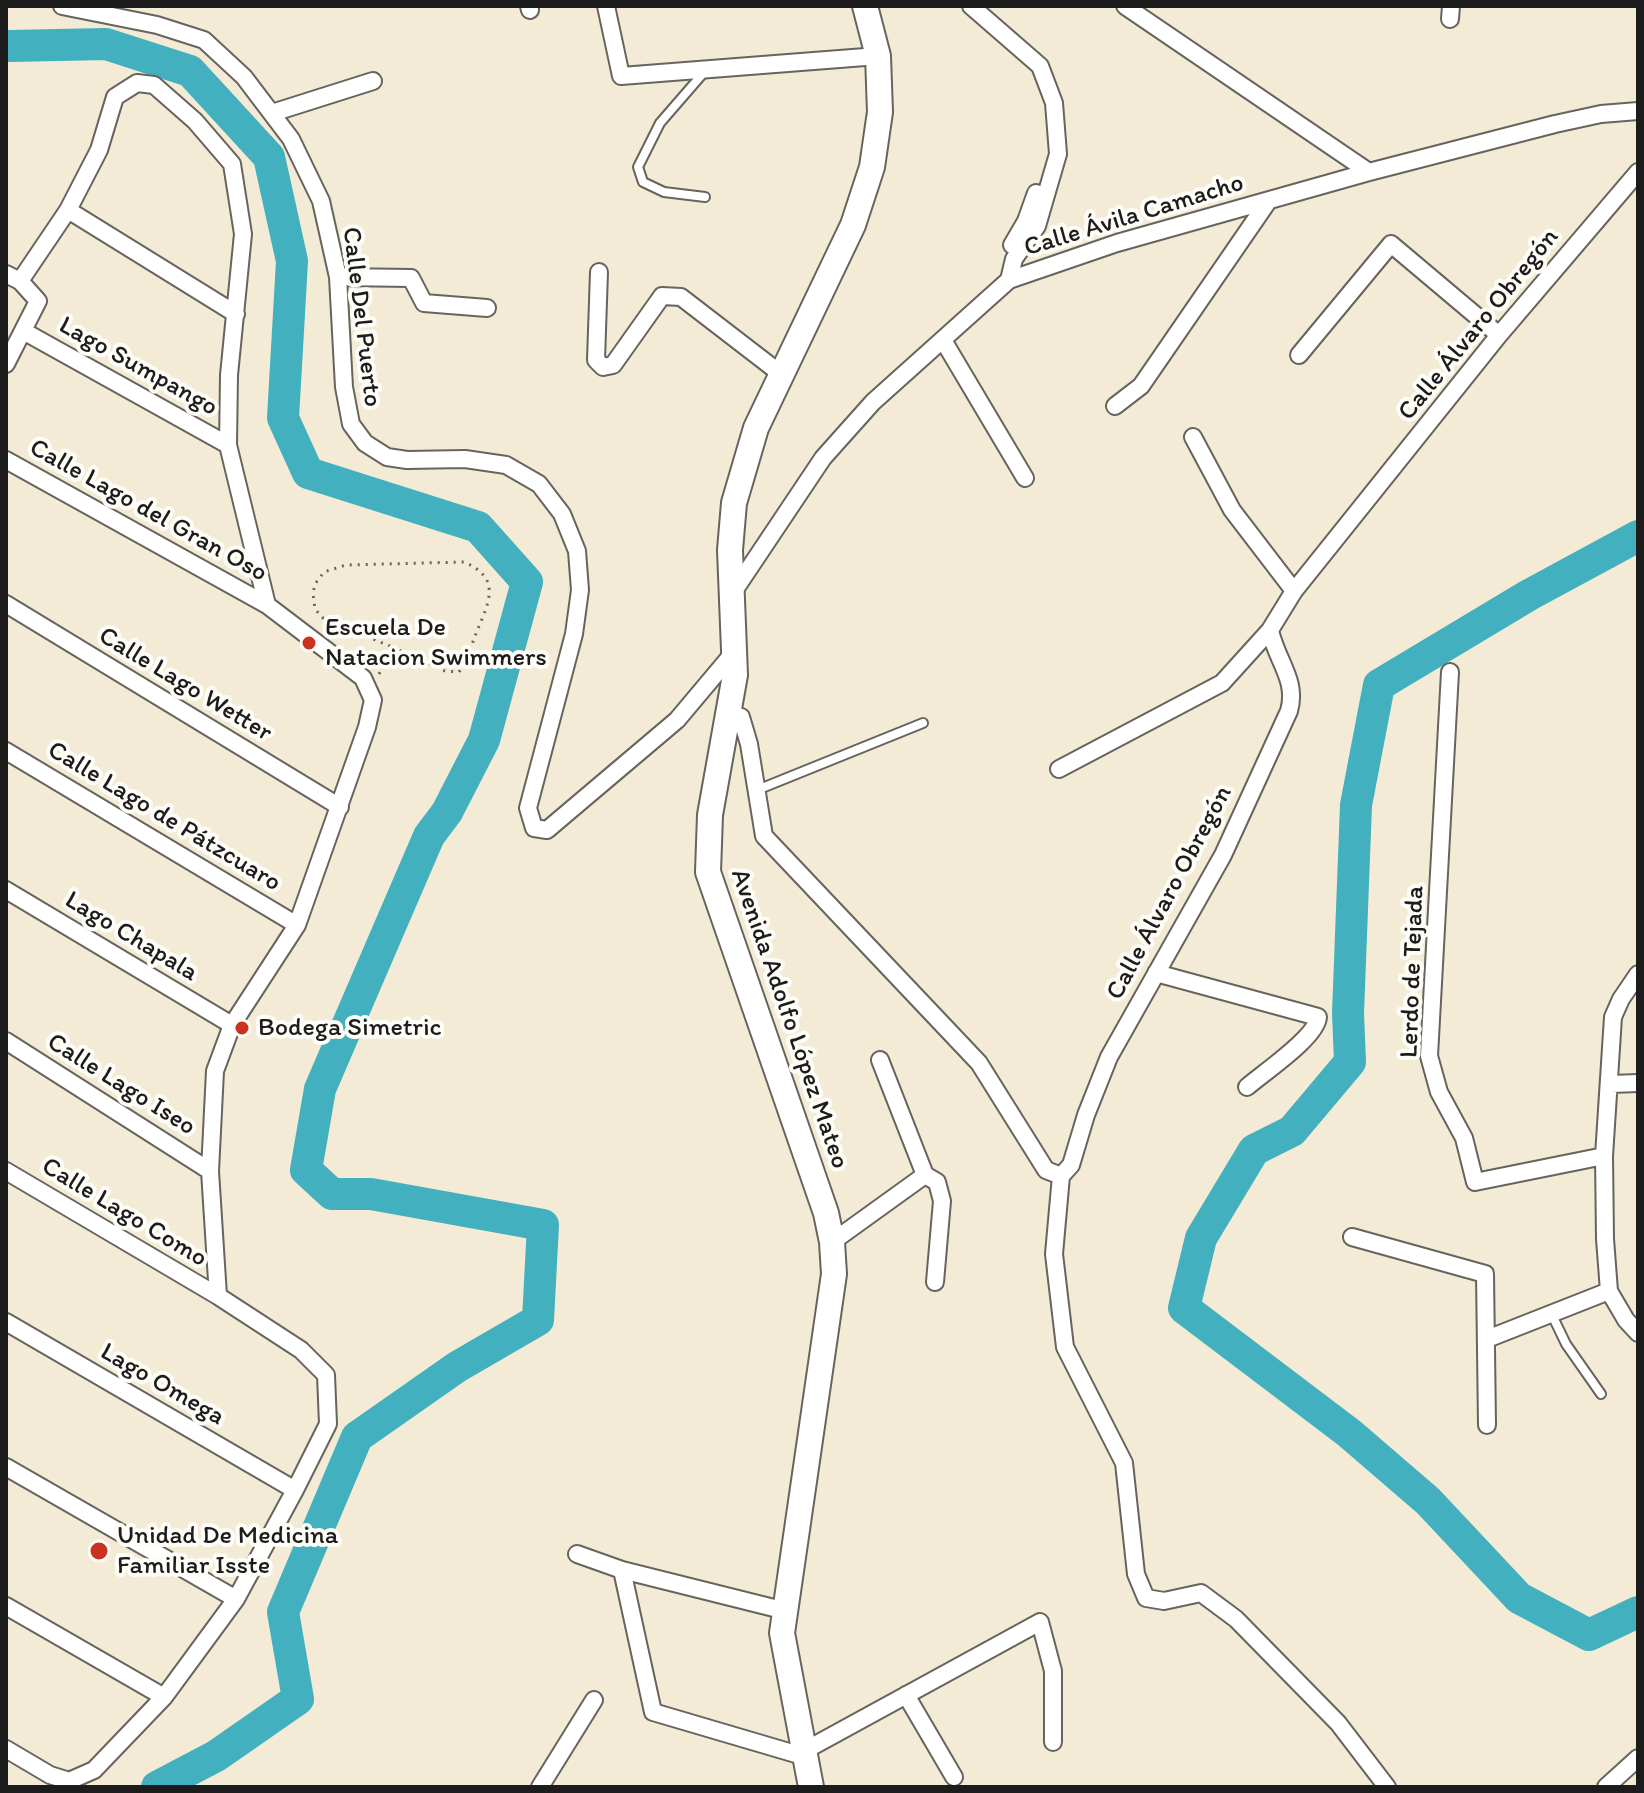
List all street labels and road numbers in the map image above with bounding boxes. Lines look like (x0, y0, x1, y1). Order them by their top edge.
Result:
street label: Calle Ávila Camacho (1020, 168, 1248, 264)
street label: Calle Álvaro Obregón (1392, 223, 1566, 427)
street label: Calle Del Puerto (334, 225, 388, 409)
street label: Lago Sumpango (53, 310, 223, 424)
street label: Calle Lago del Gran Oso (24, 433, 272, 589)
street label: Calle Lago Wetter (92, 621, 278, 749)
street label: Calle Lago de Pátzcuaro (42, 735, 286, 899)
street label: Calle Álvaro Obregón (1100, 781, 1240, 1005)
street label: Avenida Adolfo López Mateo (723, 865, 855, 1173)
street label: Lago Chapala (59, 885, 203, 989)
street label: Lerdo de Tejada (1394, 885, 1432, 1059)
street label: Calle Lago Iseo (41, 1027, 201, 1143)
street label: Calle Lago Como (36, 1151, 212, 1275)
street label: Lago Omega (94, 1337, 230, 1433)

